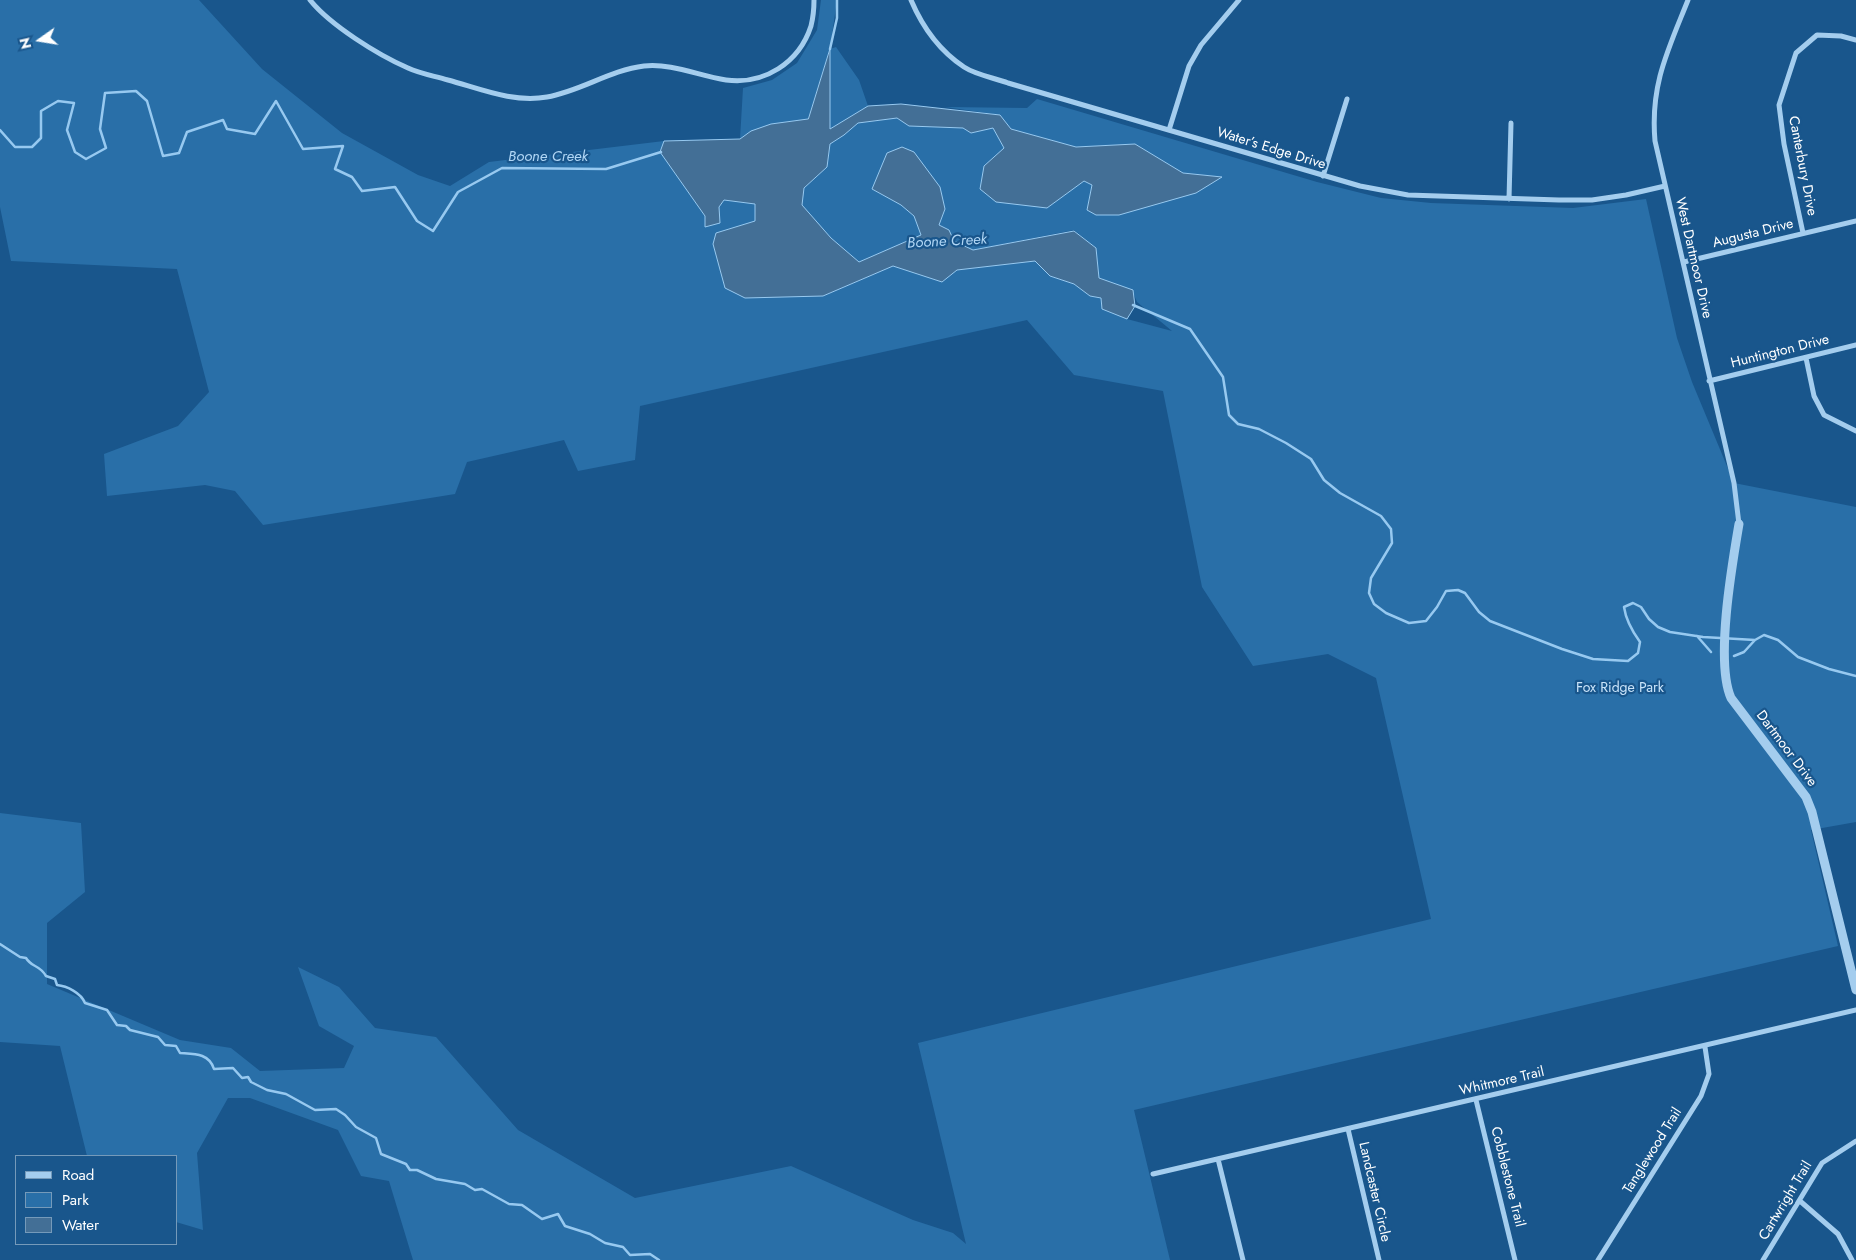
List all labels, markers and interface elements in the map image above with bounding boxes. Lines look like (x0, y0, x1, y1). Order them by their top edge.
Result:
north arrow (15, 15, 65, 65)
text: N (14, 36, 36, 51)
street label: Canterbury Drive (1784, 115, 1820, 217)
street label: Water’s Edge Drive (1214, 124, 1328, 174)
water label: Boone Creek (508, 148, 588, 166)
street label: West Dartmoor Drive (1671, 196, 1715, 320)
street label: Augusta Drive (1711, 216, 1795, 252)
water label: Boone Creek (907, 231, 987, 253)
street label: Huntington Drive (1729, 332, 1831, 372)
park label: Fox Ridge Park (1576, 681, 1664, 697)
street label: Dartmoor Drive (1752, 708, 1820, 790)
street label: Whitmore Trail (1458, 1064, 1546, 1100)
street label: Tanglewood Trail (1620, 1105, 1686, 1197)
street label: Cobblestone Trail (1486, 1125, 1528, 1229)
street label: Landcaster Circle (1354, 1140, 1394, 1244)
legend (15, 1155, 178, 1245)
street label: Cartwright Trail (1756, 1158, 1816, 1244)
text: Road (62, 1164, 94, 1186)
text: Park (62, 1189, 89, 1211)
text: Water (62, 1214, 99, 1236)

